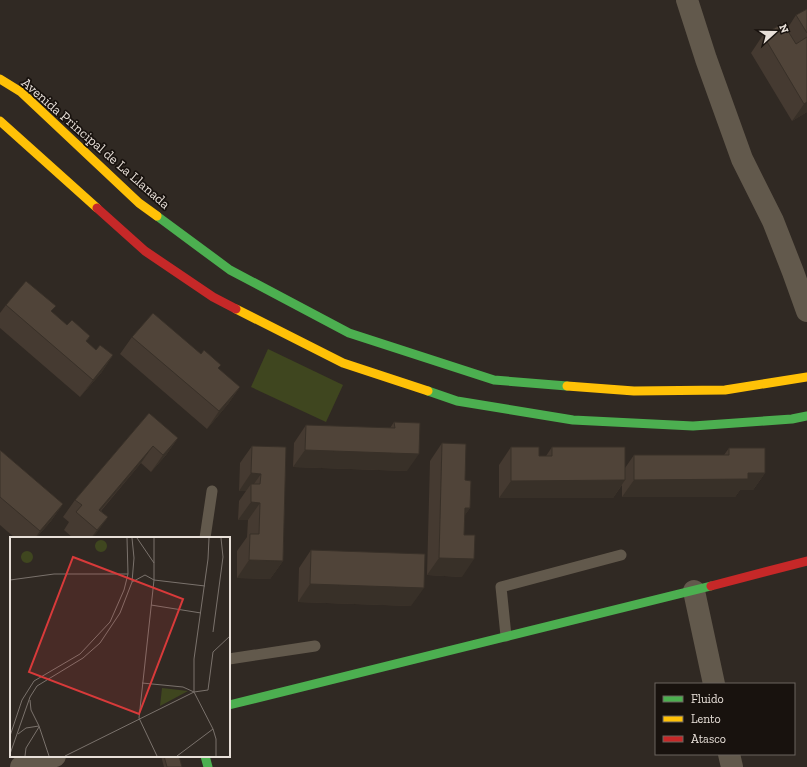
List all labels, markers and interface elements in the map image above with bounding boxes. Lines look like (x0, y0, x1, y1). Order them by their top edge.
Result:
north arrow (755, 12, 795, 52)
text: N (776, 22, 792, 35)
street label: Avenida Principal de La Llanada (18, 74, 174, 213)
inset map (10, 537, 230, 757)
legend (655, 683, 795, 755)
text: Fluido (691, 692, 724, 706)
text: Lento (691, 712, 721, 726)
text: Atasco (691, 732, 726, 746)

